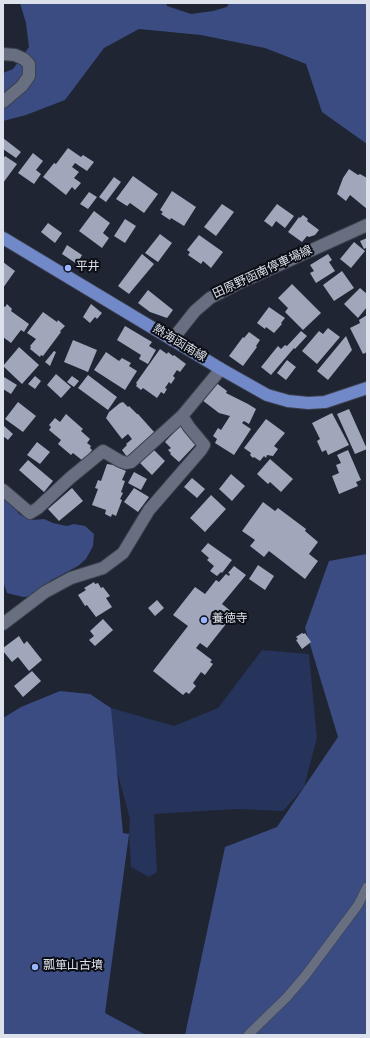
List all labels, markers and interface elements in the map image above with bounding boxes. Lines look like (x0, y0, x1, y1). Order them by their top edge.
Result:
street label: 田原野函南停車場線 (211, 244, 315, 302)
place label: 平井 (76, 261, 100, 275)
marker: 平井 (63, 263, 73, 273)
street label: 熱海函南線 (150, 322, 208, 366)
place label: 養徳寺 (212, 613, 248, 627)
marker: 養徳寺 (199, 615, 209, 625)
place label: 瓢箪山古墳 (43, 960, 103, 974)
marker: 瓢箪山古墳 (30, 962, 40, 972)

